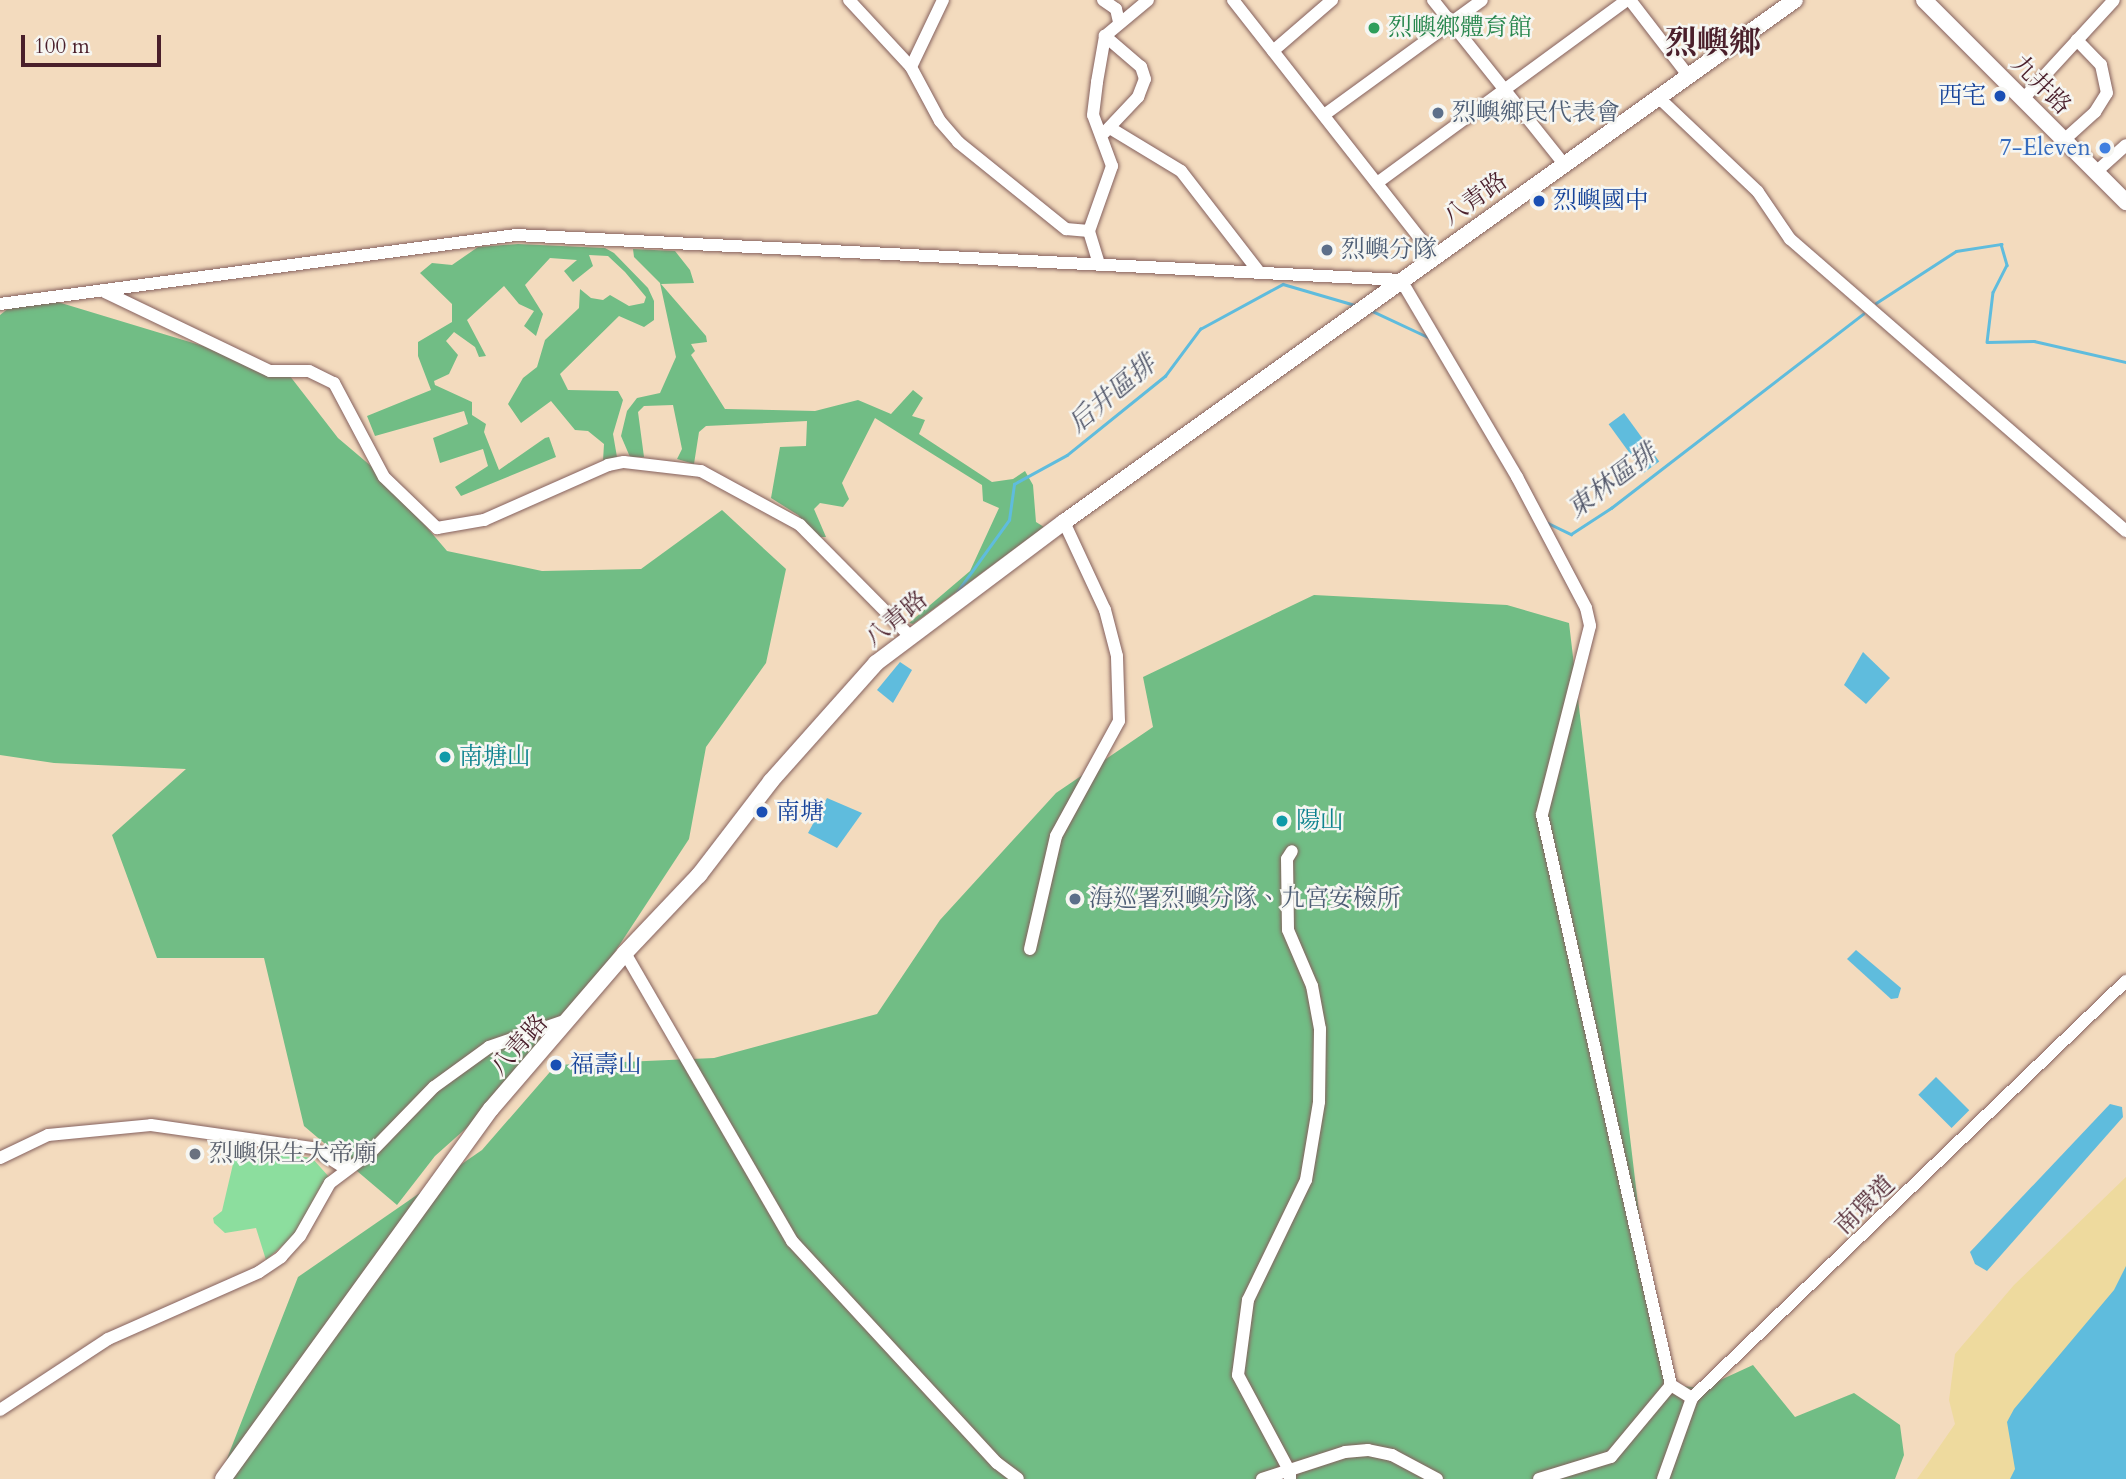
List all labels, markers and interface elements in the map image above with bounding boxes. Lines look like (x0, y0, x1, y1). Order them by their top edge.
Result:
place label: 烈嶼鄉體育館 (1388, 14, 1532, 42)
marker: 烈嶼鄉體育館 (1366, 20, 1382, 36)
scale bar (24, 21, 164, 65)
district label: 烈嶼鄉 (1665, 24, 1761, 62)
text: 100 m (34, 32, 90, 61)
street label: 九井路 (2005, 49, 2077, 121)
place label: 西宅 (1938, 82, 1986, 110)
marker: 西宅 (1992, 88, 2008, 104)
place label: 烈嶼鄉民代表會 (1452, 99, 1620, 127)
marker: 烈嶼鄉民代表會 (1430, 105, 1446, 121)
place label: 7-Eleven (2000, 134, 2091, 162)
marker: 7-Eleven (2097, 140, 2113, 156)
street label: 八青路 (1437, 167, 1513, 231)
place label: 烈嶼國中 (1553, 187, 1649, 215)
marker: 烈嶼國中 (1531, 193, 1547, 209)
place label: 烈嶼分隊 (1341, 236, 1437, 264)
marker: 烈嶼分隊 (1319, 242, 1335, 258)
water label: 后井區排 (1062, 349, 1162, 439)
water label: 東林區排 (1561, 437, 1663, 525)
street label: 八青路 (859, 585, 933, 653)
place label: 南塘山 (459, 743, 531, 771)
marker: 南塘山 (437, 749, 453, 765)
place label: 南塘 (776, 798, 824, 826)
marker: 南塘 (754, 804, 770, 820)
place label: 陽山 (1296, 807, 1344, 835)
marker: 陽山 (1274, 813, 1290, 829)
place label: 海巡署烈嶼分隊、九宮安檢所 (1089, 885, 1401, 913)
marker: 海巡署烈嶼分隊、九宮安檢所 (1067, 891, 1083, 907)
street label: 八青路 (484, 1009, 554, 1081)
place label: 福壽山 (570, 1051, 642, 1079)
marker: 福壽山 (548, 1057, 564, 1073)
place label: 烈嶼保生大帝廟 (209, 1140, 377, 1168)
marker: 烈嶼保生大帝廟 (187, 1146, 203, 1162)
street label: 南環道 (1829, 1170, 1901, 1240)

